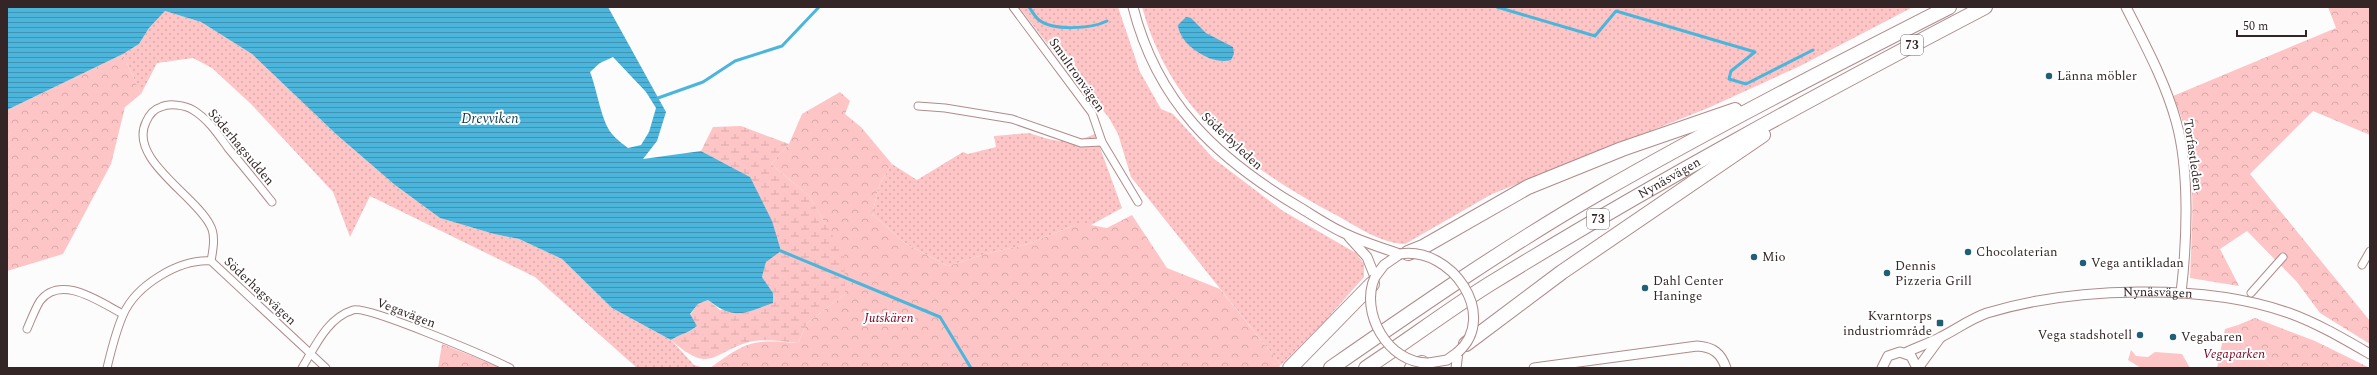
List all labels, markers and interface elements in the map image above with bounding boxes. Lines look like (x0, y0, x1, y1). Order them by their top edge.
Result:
scale bar (2237, 12, 2306, 38)
text: 50 m (2243, 17, 2268, 36)
street label: Smultronvägen (1044, 34, 1110, 117)
road number: 73 (1901, 35, 1923, 55)
place label: Länna möbler (2057, 66, 2137, 86)
marker: Länna möbler (2044, 71, 2054, 81)
street label: Söderhagsudden (203, 104, 279, 190)
street label: Söderbyleden (1197, 107, 1268, 175)
water label: Drevviken (461, 108, 519, 129)
street label: Torfastleden (2178, 118, 2208, 193)
street label: Nynäsvägen (1634, 152, 1705, 204)
road number: 73 (1587, 209, 1609, 229)
place label: Chocolaterian (1976, 242, 2058, 262)
place label: Mio (1762, 247, 1786, 267)
marker: Chocolaterian (1963, 247, 1973, 257)
street label: Söderhagsvägen (219, 252, 301, 330)
marker: Mio (1749, 252, 1759, 262)
place label: Vega antikladan (2091, 253, 2184, 273)
place label: Dennis Pizzeria Grill (1895, 256, 1972, 291)
marker: Vega antikladan (2078, 258, 2088, 268)
marker: Dennis Pizzeria Grill (1882, 268, 1892, 278)
place label: Dahl Center Haninge (1653, 271, 1723, 306)
street label: Nynäsvägen (2123, 282, 2194, 304)
marker: Dahl Center Haninge (1640, 283, 1650, 293)
street label: Vegavägen (373, 293, 439, 334)
place label: Kvarntorps industriområde (1843, 306, 1932, 341)
park label: Jutskären (863, 308, 914, 328)
marker: Kvarntorps industriområde (1935, 318, 1945, 328)
place label: Vega stadshotell (2038, 325, 2132, 345)
place label: Vegabaren (2181, 327, 2243, 347)
marker: Vega stadshotell (2135, 330, 2145, 340)
marker: Vegabaren (2168, 332, 2178, 342)
park label: Vegaparken (2203, 344, 2265, 364)

